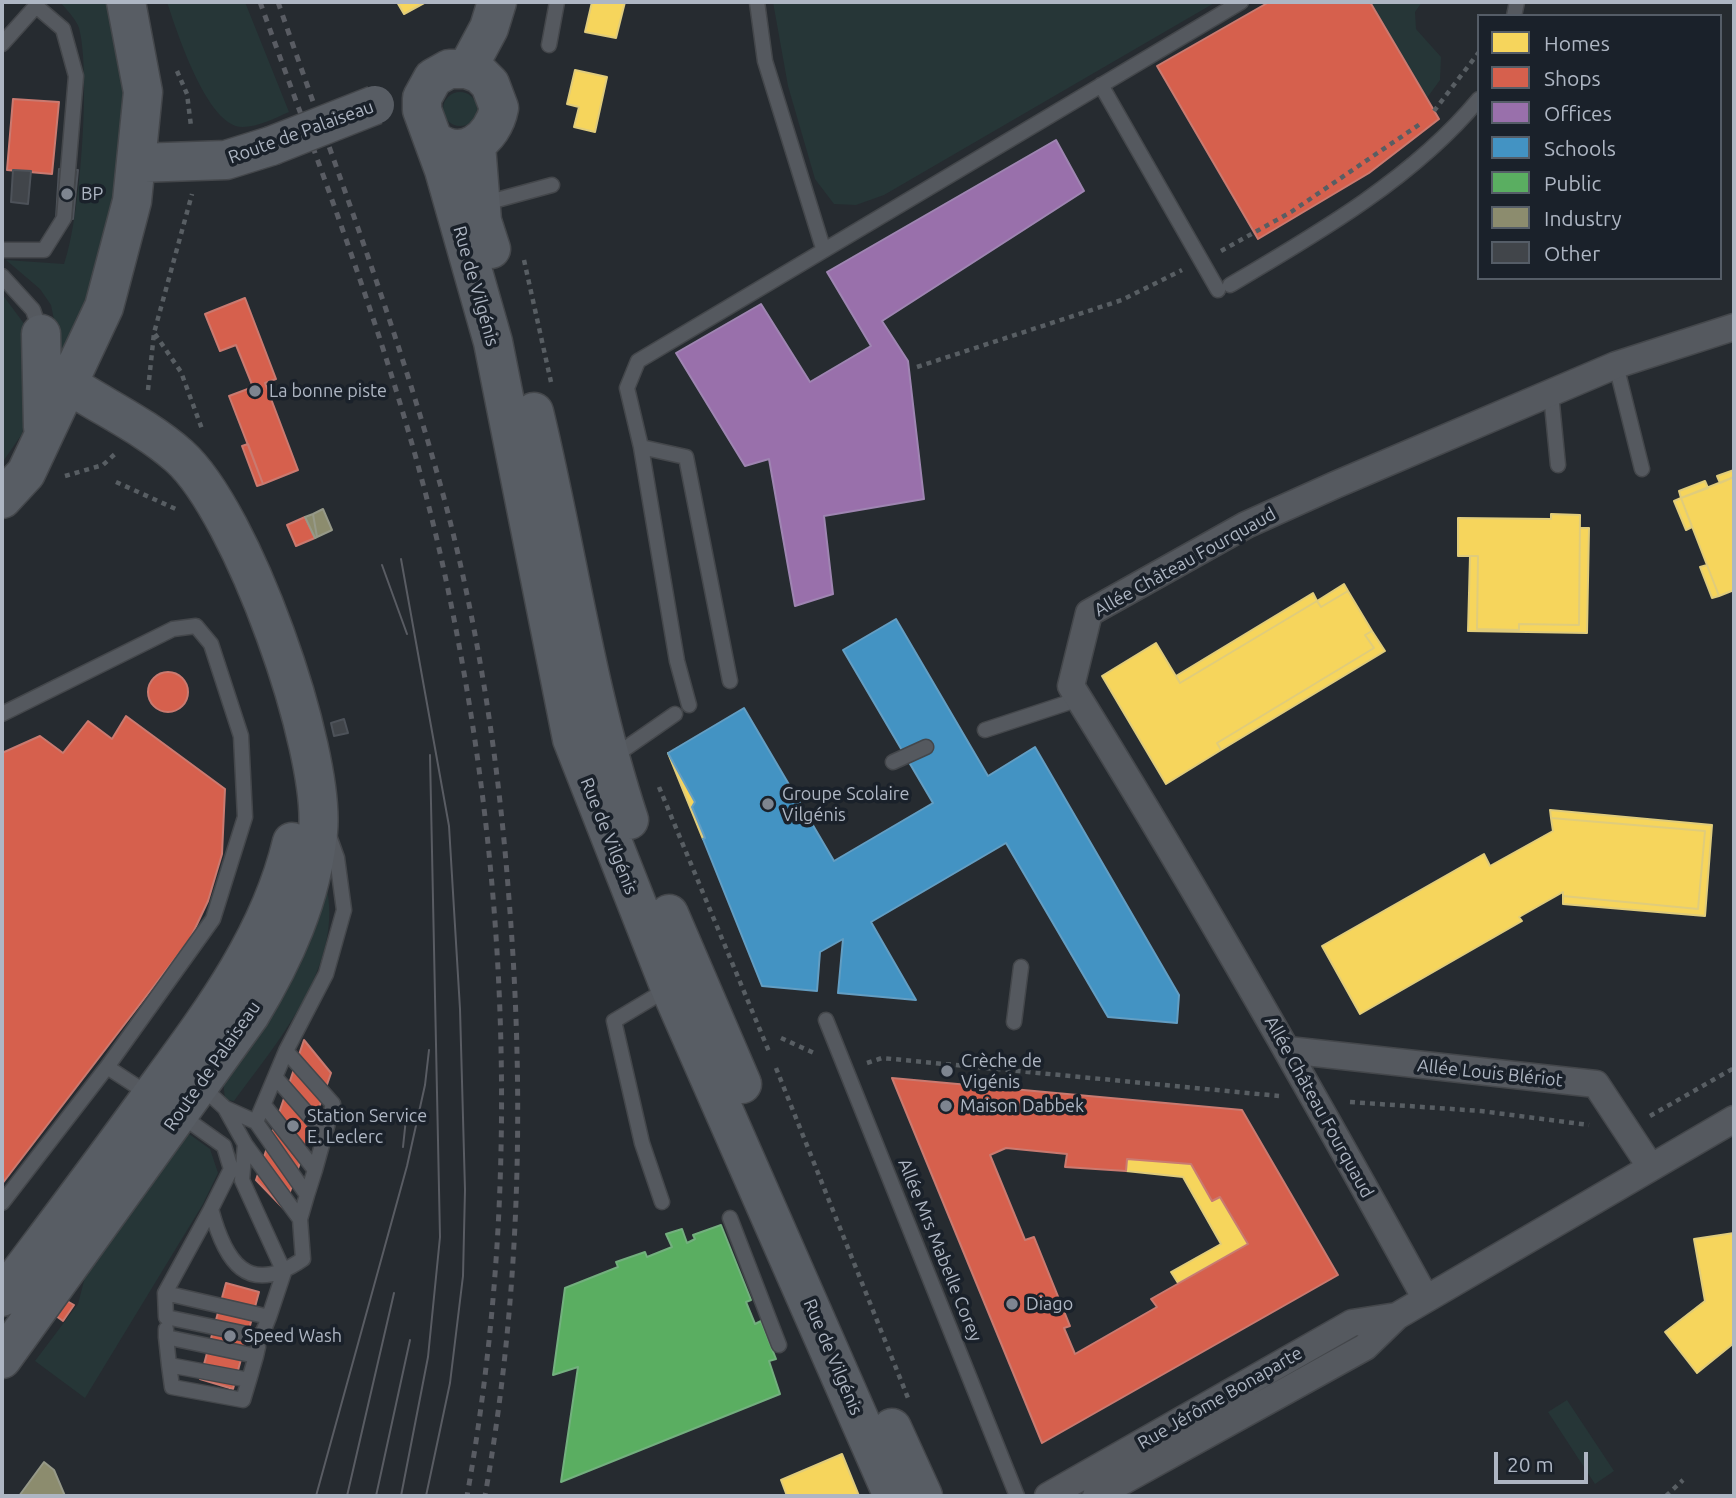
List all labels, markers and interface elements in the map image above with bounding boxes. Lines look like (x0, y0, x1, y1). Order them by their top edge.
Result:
legend (1477, 14, 1722, 280)
text: Homes (1544, 31, 1610, 55)
text: Shops (1544, 66, 1601, 90)
street label: Route de Palaiseau (225, 96, 377, 168)
text: Offices (1544, 101, 1612, 125)
text: Schools (1544, 136, 1616, 160)
text: Public (1544, 171, 1601, 195)
place label: BP (81, 183, 103, 205)
marker: BP (59, 186, 75, 202)
text: Industry (1544, 206, 1622, 230)
street label: Rue de Vilgénis (449, 223, 503, 349)
text: Other (1544, 241, 1600, 265)
place label: La bonne piste (269, 380, 387, 402)
marker: La bonne piste (247, 383, 263, 399)
street label: Allée Château Fourquaud (1090, 503, 1280, 621)
street label: Rue de Vilgénis (576, 774, 642, 898)
place label: Groupe Scolaire Vilgénis (782, 783, 910, 826)
marker: Groupe Scolaire Vilgénis (760, 796, 776, 812)
street label: Route de Palaiseau (159, 997, 265, 1135)
street label: Allée Château Fourquaud (1260, 1012, 1378, 1202)
place label: Crèche de Vigénis (961, 1050, 1042, 1092)
street label: Allée Louis Blériot (1416, 1055, 1564, 1091)
marker: Crèche de Vigénis (939, 1063, 955, 1079)
place label: Maison Dabbek (960, 1095, 1084, 1117)
marker: Maison Dabbek (938, 1098, 954, 1114)
place label: Station Service E. Leclerc (307, 1105, 427, 1148)
marker: Station Service E. Leclerc (285, 1118, 301, 1134)
street label: Allée Mrs Mabelle Corey (893, 1155, 987, 1345)
place label: Diago (1026, 1293, 1073, 1315)
street label: Rue de Vilgénis (799, 1296, 867, 1418)
marker: Diago (1004, 1296, 1020, 1312)
place label: Speed Wash (244, 1325, 342, 1347)
marker: Speed Wash (222, 1328, 238, 1344)
street label: Rue Jérôme Bonaparte (1134, 1342, 1306, 1454)
scale bar (1498, 1438, 1592, 1482)
text: 20 m (1507, 1452, 1554, 1476)

